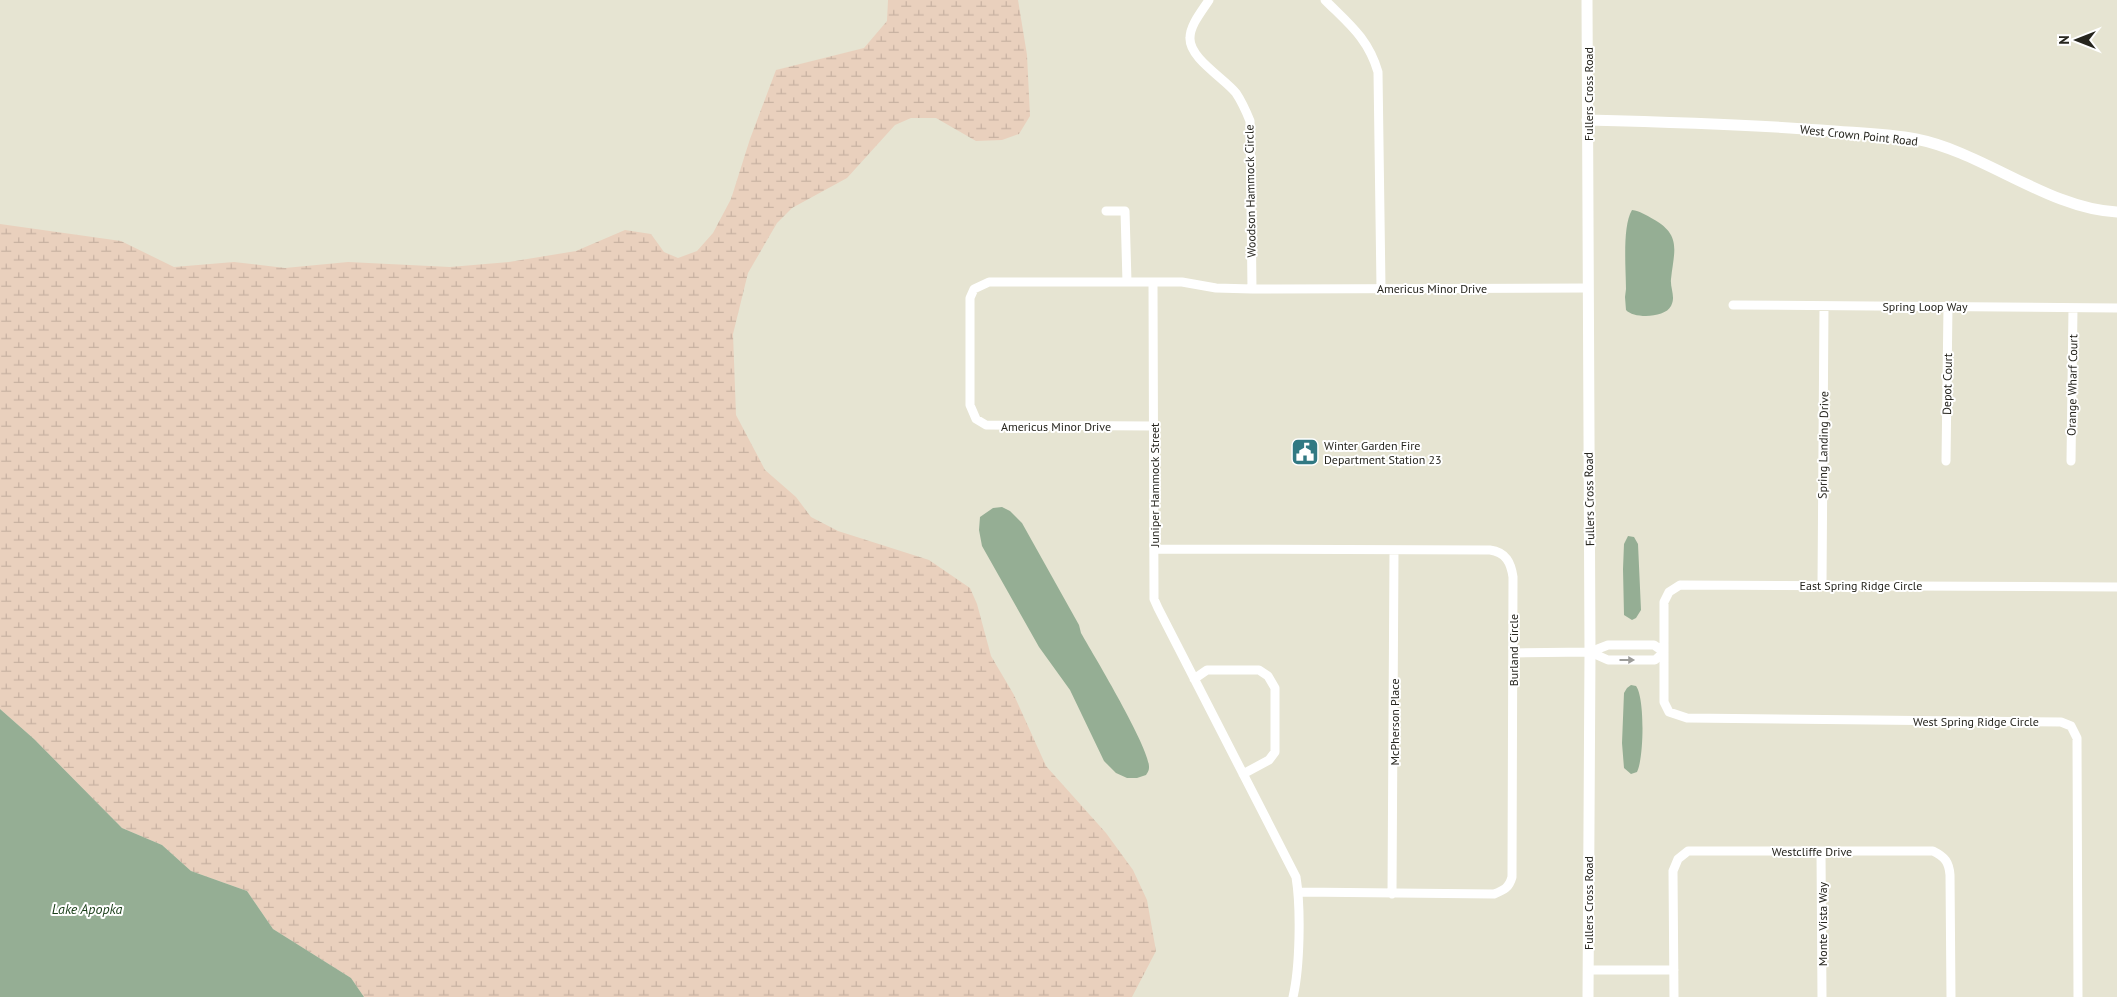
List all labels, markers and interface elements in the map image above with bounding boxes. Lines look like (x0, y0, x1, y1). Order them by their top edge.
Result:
north arrow (2052, 15, 2102, 65)
text: N (2055, 35, 2073, 45)
street label: Fullers Cross Road (1581, 47, 1596, 141)
street label: West Crown Point Road (1799, 121, 1919, 149)
street label: Woodson Hammock Circle (1241, 124, 1259, 258)
street label: Americus Minor Drive (1377, 281, 1487, 296)
street label: Spring Loop Way (1882, 299, 1968, 314)
street label: Orange Wharf Court (2064, 334, 2080, 436)
street label: Depot Court (1939, 353, 1955, 415)
street label: Spring Landing Drive (1815, 391, 1831, 499)
street label: Americus Minor Drive (1001, 419, 1111, 434)
street label: Juniper Hammock Street (1147, 423, 1162, 548)
public building icon: Winter Garden Fire Department Station 23 (1290, 437, 1320, 467)
place label: Winter Garden Fire Department Station 23 (1324, 438, 1442, 467)
street label: Fullers Cross Road (1581, 452, 1597, 546)
street label: East Spring Ridge Circle (1800, 578, 1922, 593)
street label: Burland Circle (1506, 614, 1521, 686)
one-way arrow (1620, 656, 1636, 664)
street label: McPherson Place (1387, 678, 1402, 766)
street label: West Spring Ridge Circle (1913, 714, 2039, 729)
street label: Westcliffe Drive (1772, 844, 1852, 859)
street label: Fullers Cross Road (1581, 856, 1596, 950)
street label: Monte Vista Way (1815, 881, 1830, 966)
water label: Lake Apopka (52, 900, 123, 918)

